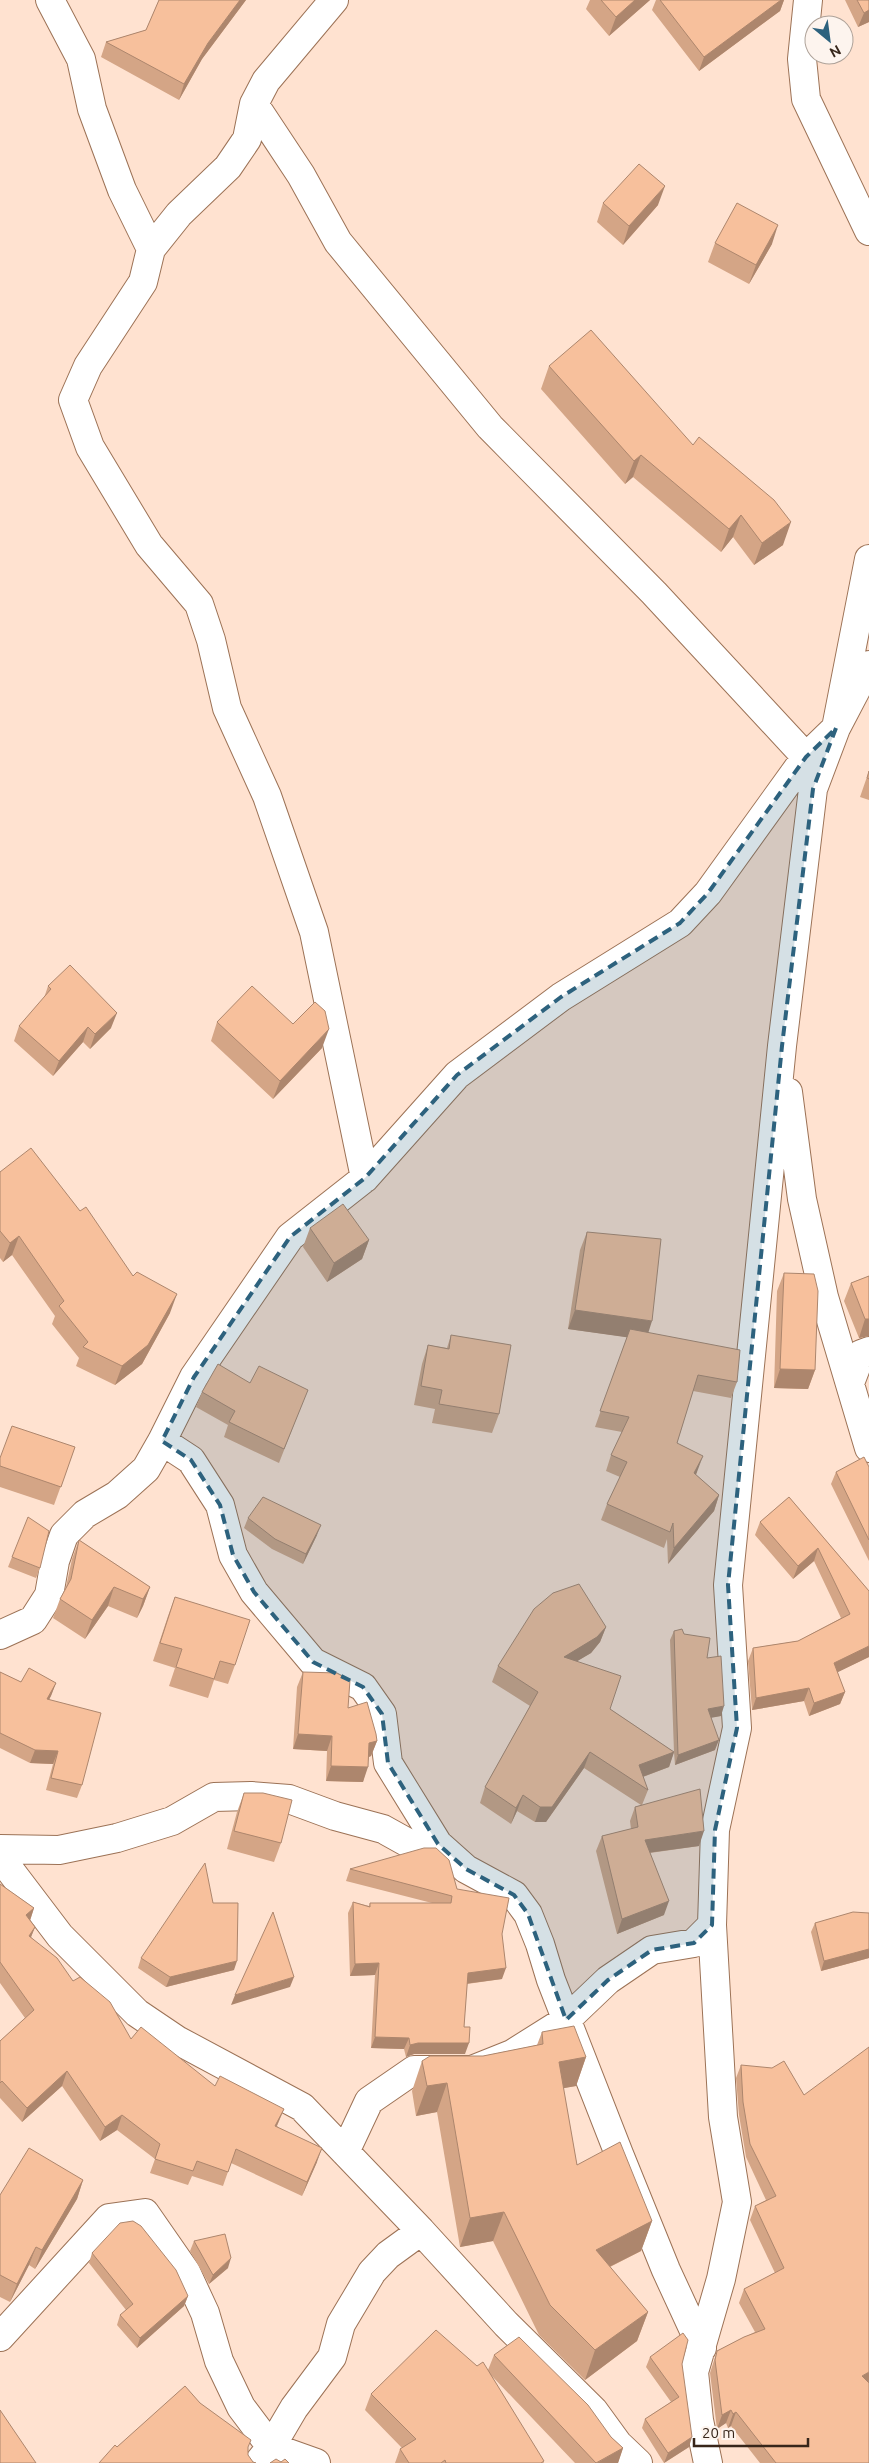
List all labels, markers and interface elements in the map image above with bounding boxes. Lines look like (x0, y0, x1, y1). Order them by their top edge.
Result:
north arrow (804, 15, 854, 65)
text: N (827, 42, 844, 61)
scale bar (694, 2416, 808, 2448)
text: 20 m (702, 2424, 735, 2441)

